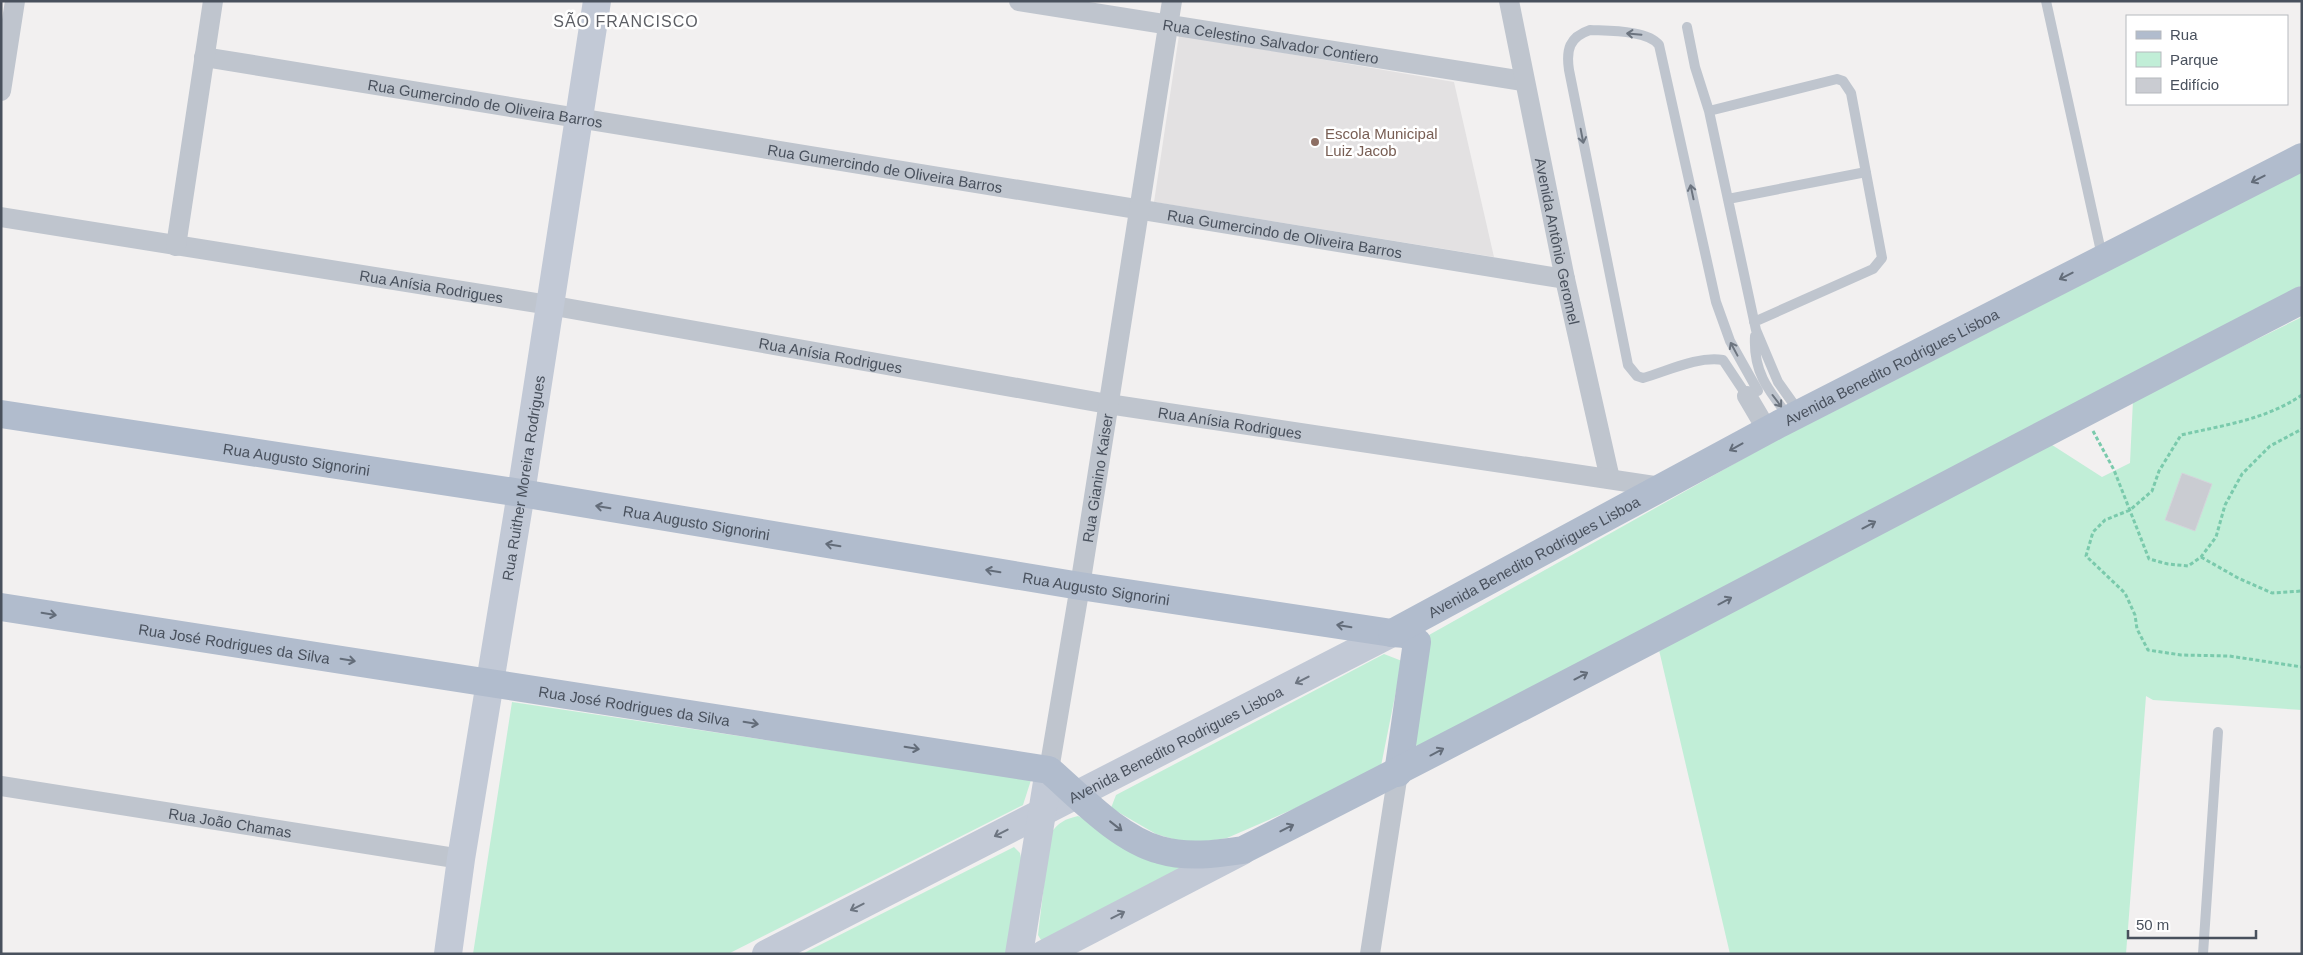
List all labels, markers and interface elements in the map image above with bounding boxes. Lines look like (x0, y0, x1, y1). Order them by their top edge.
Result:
district label: SÃO FRANCISCO (553, 11, 699, 30)
street label: Rua Celestino Salvador Contiero (1162, 15, 1380, 67)
legend (2126, 15, 2288, 105)
text: Rua (2170, 26, 2198, 43)
one-way arrow (1626, 29, 1642, 39)
text: Parque (2170, 51, 2218, 68)
street label: Rua Gumercindo de Oliveira Barros (367, 75, 604, 130)
text: Edifício (2170, 76, 2219, 93)
place label: Escola Municipal Luiz Jacob (1325, 125, 1438, 159)
one-way arrow (1578, 127, 1587, 143)
marker: Escola Municipal Luiz Jacob (1309, 136, 1321, 148)
street label: Rua Gumercindo de Oliveira Barros (766, 141, 1004, 196)
street label: Avenida Antônio Geromel (1532, 156, 1583, 326)
one-way arrow (2251, 175, 2266, 184)
one-way arrow (1687, 185, 1696, 201)
street label: Rua Gumercindo de Oliveira Barros (1166, 206, 1403, 261)
street label: Rua Anísia Rodrigues (358, 266, 505, 306)
one-way arrow (2059, 271, 2074, 281)
street label: Avenida Benedito Rodrigues Lisboa (1781, 305, 2002, 428)
street label: Rua Anísia Rodrigues (758, 334, 904, 376)
one-way arrow (1729, 341, 1739, 356)
street label: Rua Ruither Moreira Rodrigues (498, 374, 548, 582)
one-way arrow (1771, 395, 1782, 408)
street label: Rua Anísia Rodrigues (1157, 403, 1303, 441)
street label: Rua Gianino Kaiser (1078, 412, 1116, 544)
street label: Rua Augusto Signorini (222, 439, 371, 478)
one-way arrow (1728, 442, 1743, 452)
street label: Avenida Benedito Rodrigues Lisboa (1425, 492, 1643, 621)
one-way arrow (596, 501, 612, 511)
street label: Rua Augusto Signorini (622, 502, 771, 543)
one-way arrow (1861, 520, 1876, 530)
one-way arrow (825, 539, 841, 549)
one-way arrow (985, 566, 1001, 576)
street label: Rua Augusto Signorini (1021, 568, 1171, 608)
one-way arrow (1717, 596, 1732, 606)
one-way arrow (41, 610, 57, 620)
street label: Rua José Rodrigues da Silva (137, 620, 332, 667)
one-way arrow (1336, 621, 1352, 631)
one-way arrow (340, 655, 356, 665)
one-way arrow (1573, 671, 1588, 680)
one-way arrow (1295, 676, 1310, 685)
street label: Rua José Rodrigues da Silva (537, 682, 732, 729)
street label: Avenida Benedito Rodrigues Lisboa (1065, 682, 1286, 806)
one-way arrow (743, 718, 759, 728)
one-way arrow (903, 743, 919, 753)
one-way arrow (1429, 747, 1444, 756)
street label: Rua João Chamas (167, 804, 293, 840)
one-way arrow (1109, 820, 1122, 831)
one-way arrow (1279, 823, 1294, 832)
one-way arrow (994, 828, 1009, 838)
one-way arrow (849, 902, 864, 912)
scale bar (2128, 908, 2256, 940)
one-way arrow (1110, 910, 1125, 919)
text: 50 m (2136, 916, 2169, 933)

